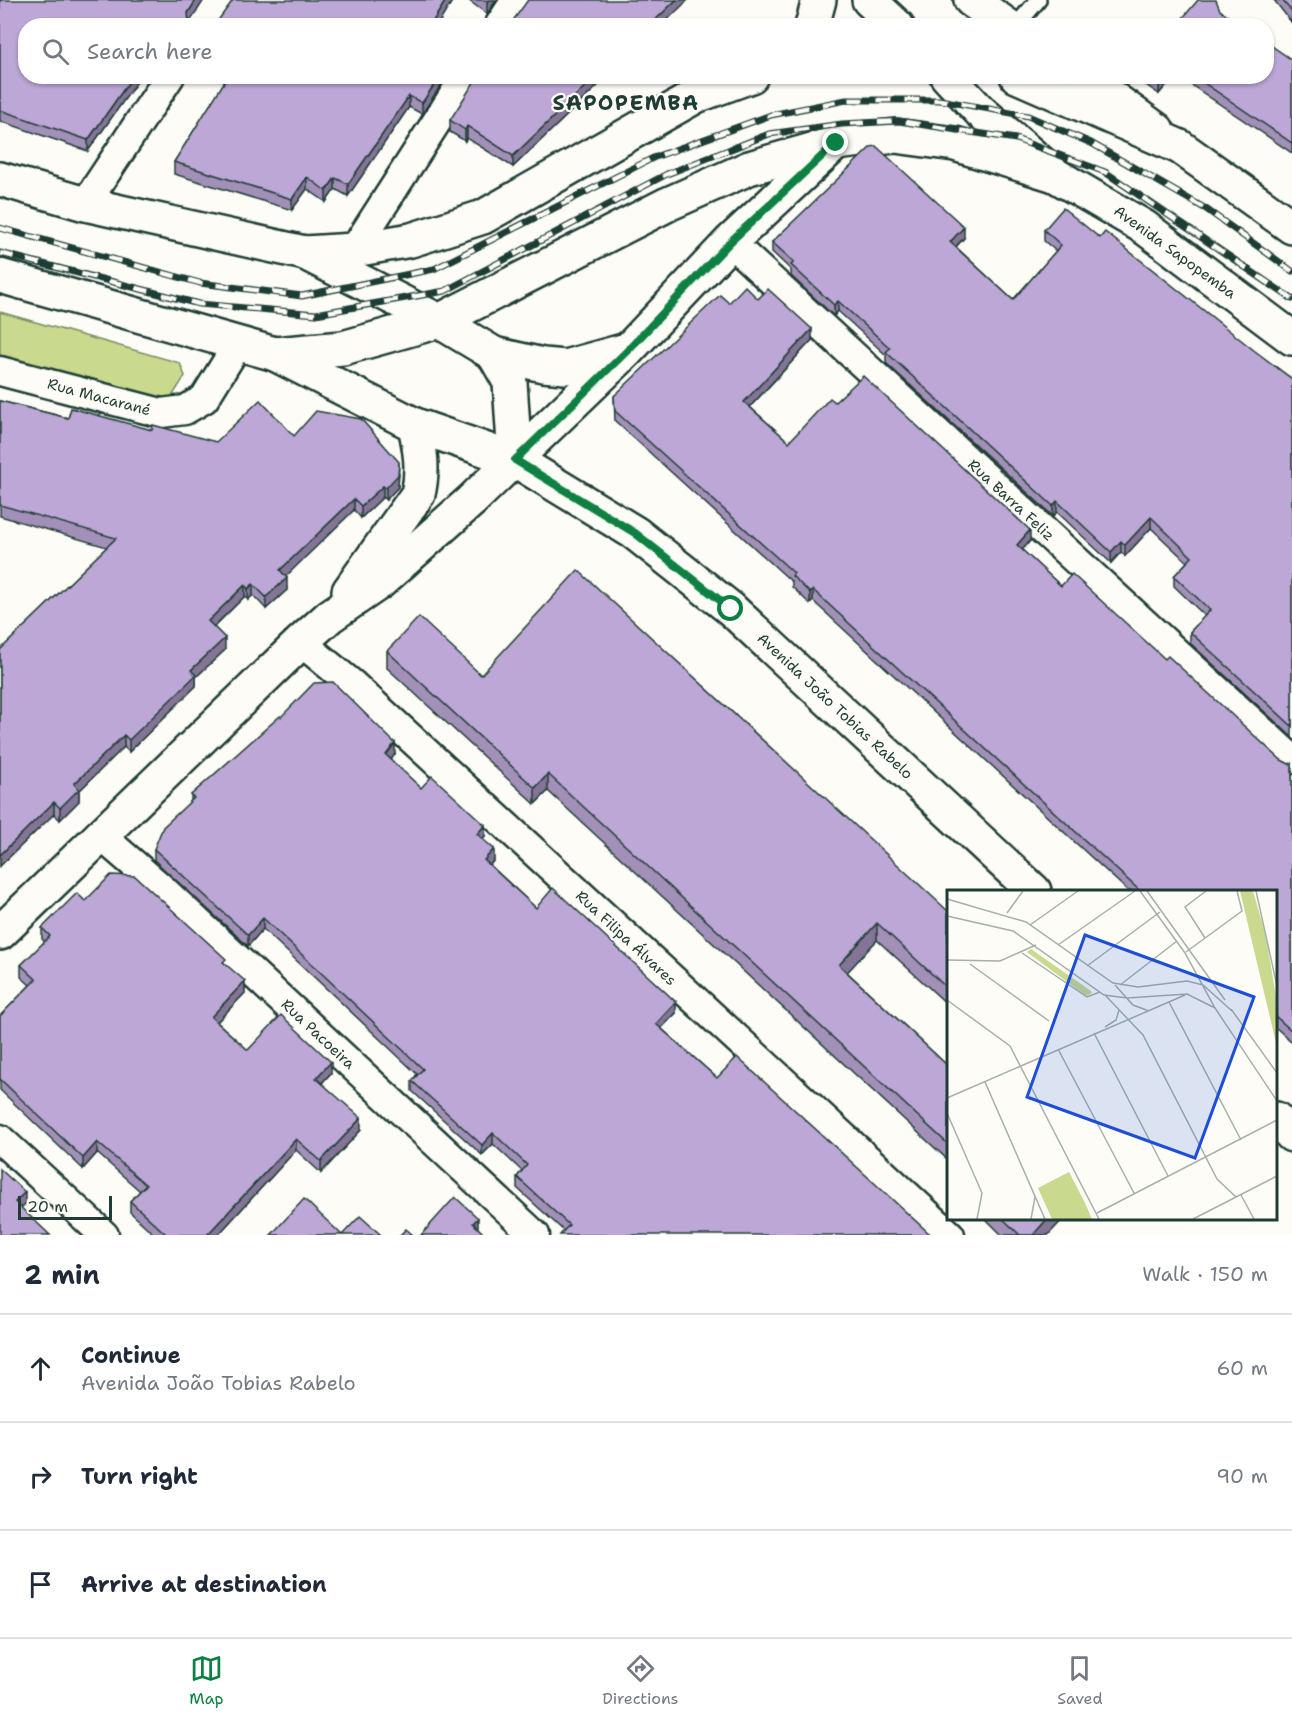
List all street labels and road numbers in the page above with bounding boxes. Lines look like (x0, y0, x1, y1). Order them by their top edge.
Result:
street label: Avenida Sapopemba (1110, 201, 1241, 304)
street label: Rua Macarané (45, 374, 153, 420)
street label: Rua Barra Feliz (963, 455, 1059, 545)
street label: Avenida João Tobias Rabelo (753, 628, 917, 784)
street label: Rua Filipa Álvares (571, 885, 681, 990)
street label: Rua Pacoeira (277, 995, 360, 1074)

